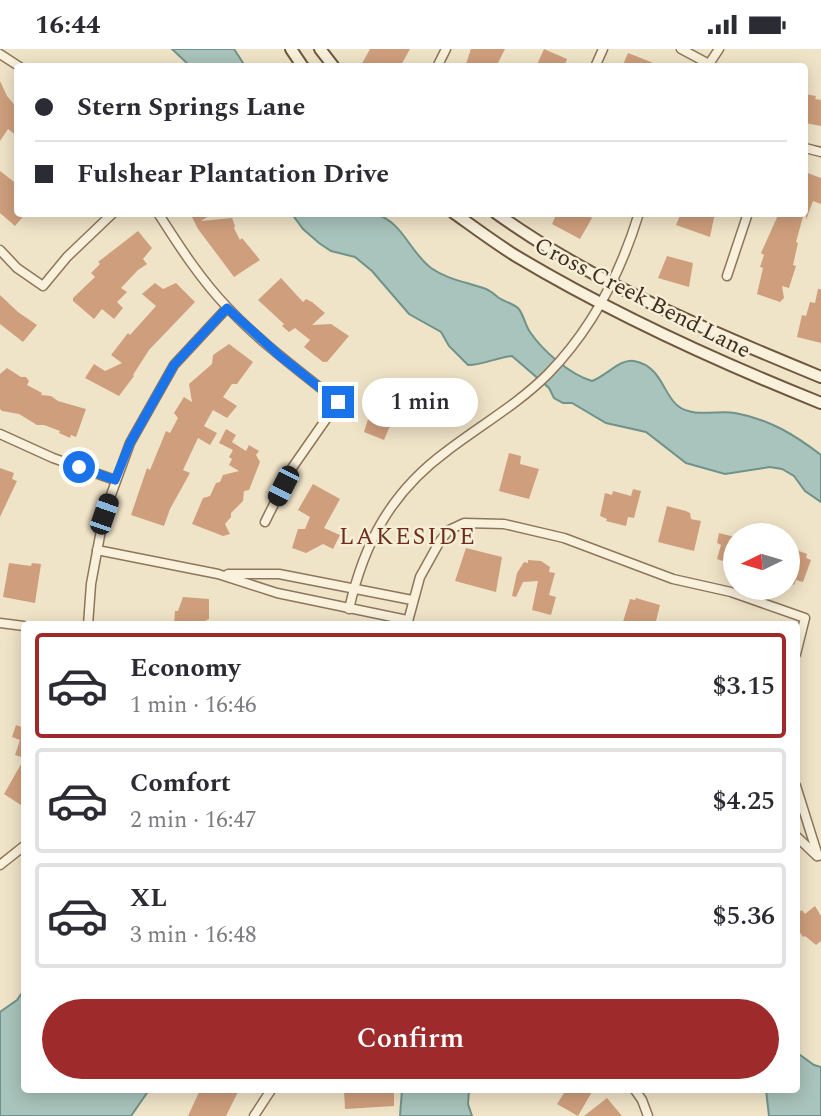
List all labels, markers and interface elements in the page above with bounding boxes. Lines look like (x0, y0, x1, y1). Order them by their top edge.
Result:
text: 16:44 (35, 5, 100, 45)
text: Stern Springs Lane (77, 87, 305, 127)
text: Fulshear Plantation Drive (77, 154, 389, 194)
street label: Cross Creek Bend Lane (528, 228, 757, 368)
callout: 1 min (362, 377, 478, 427)
text: 1 min (390, 385, 450, 420)
route end (322, 386, 354, 418)
route start (63, 451, 95, 483)
car (265, 463, 302, 509)
car (88, 491, 121, 537)
district label: LAKESIDE (339, 519, 477, 555)
north arrow (723, 523, 800, 600)
map controls (723, 523, 800, 600)
text: Economy (130, 648, 240, 688)
icon: car (46, 654, 109, 717)
text: $3.15 (712, 666, 775, 706)
text: 1 min · 16:46 (130, 688, 257, 723)
text: Comfort (130, 763, 231, 803)
icon: car (46, 769, 109, 832)
text: $4.25 (712, 781, 775, 821)
text: 2 min · 16:47 (130, 803, 257, 838)
text: XL (130, 878, 167, 918)
icon: car (46, 884, 109, 947)
text: $5.36 (712, 896, 775, 936)
text: 3 min · 16:48 (130, 918, 257, 953)
button: Confirm (42, 999, 779, 1079)

